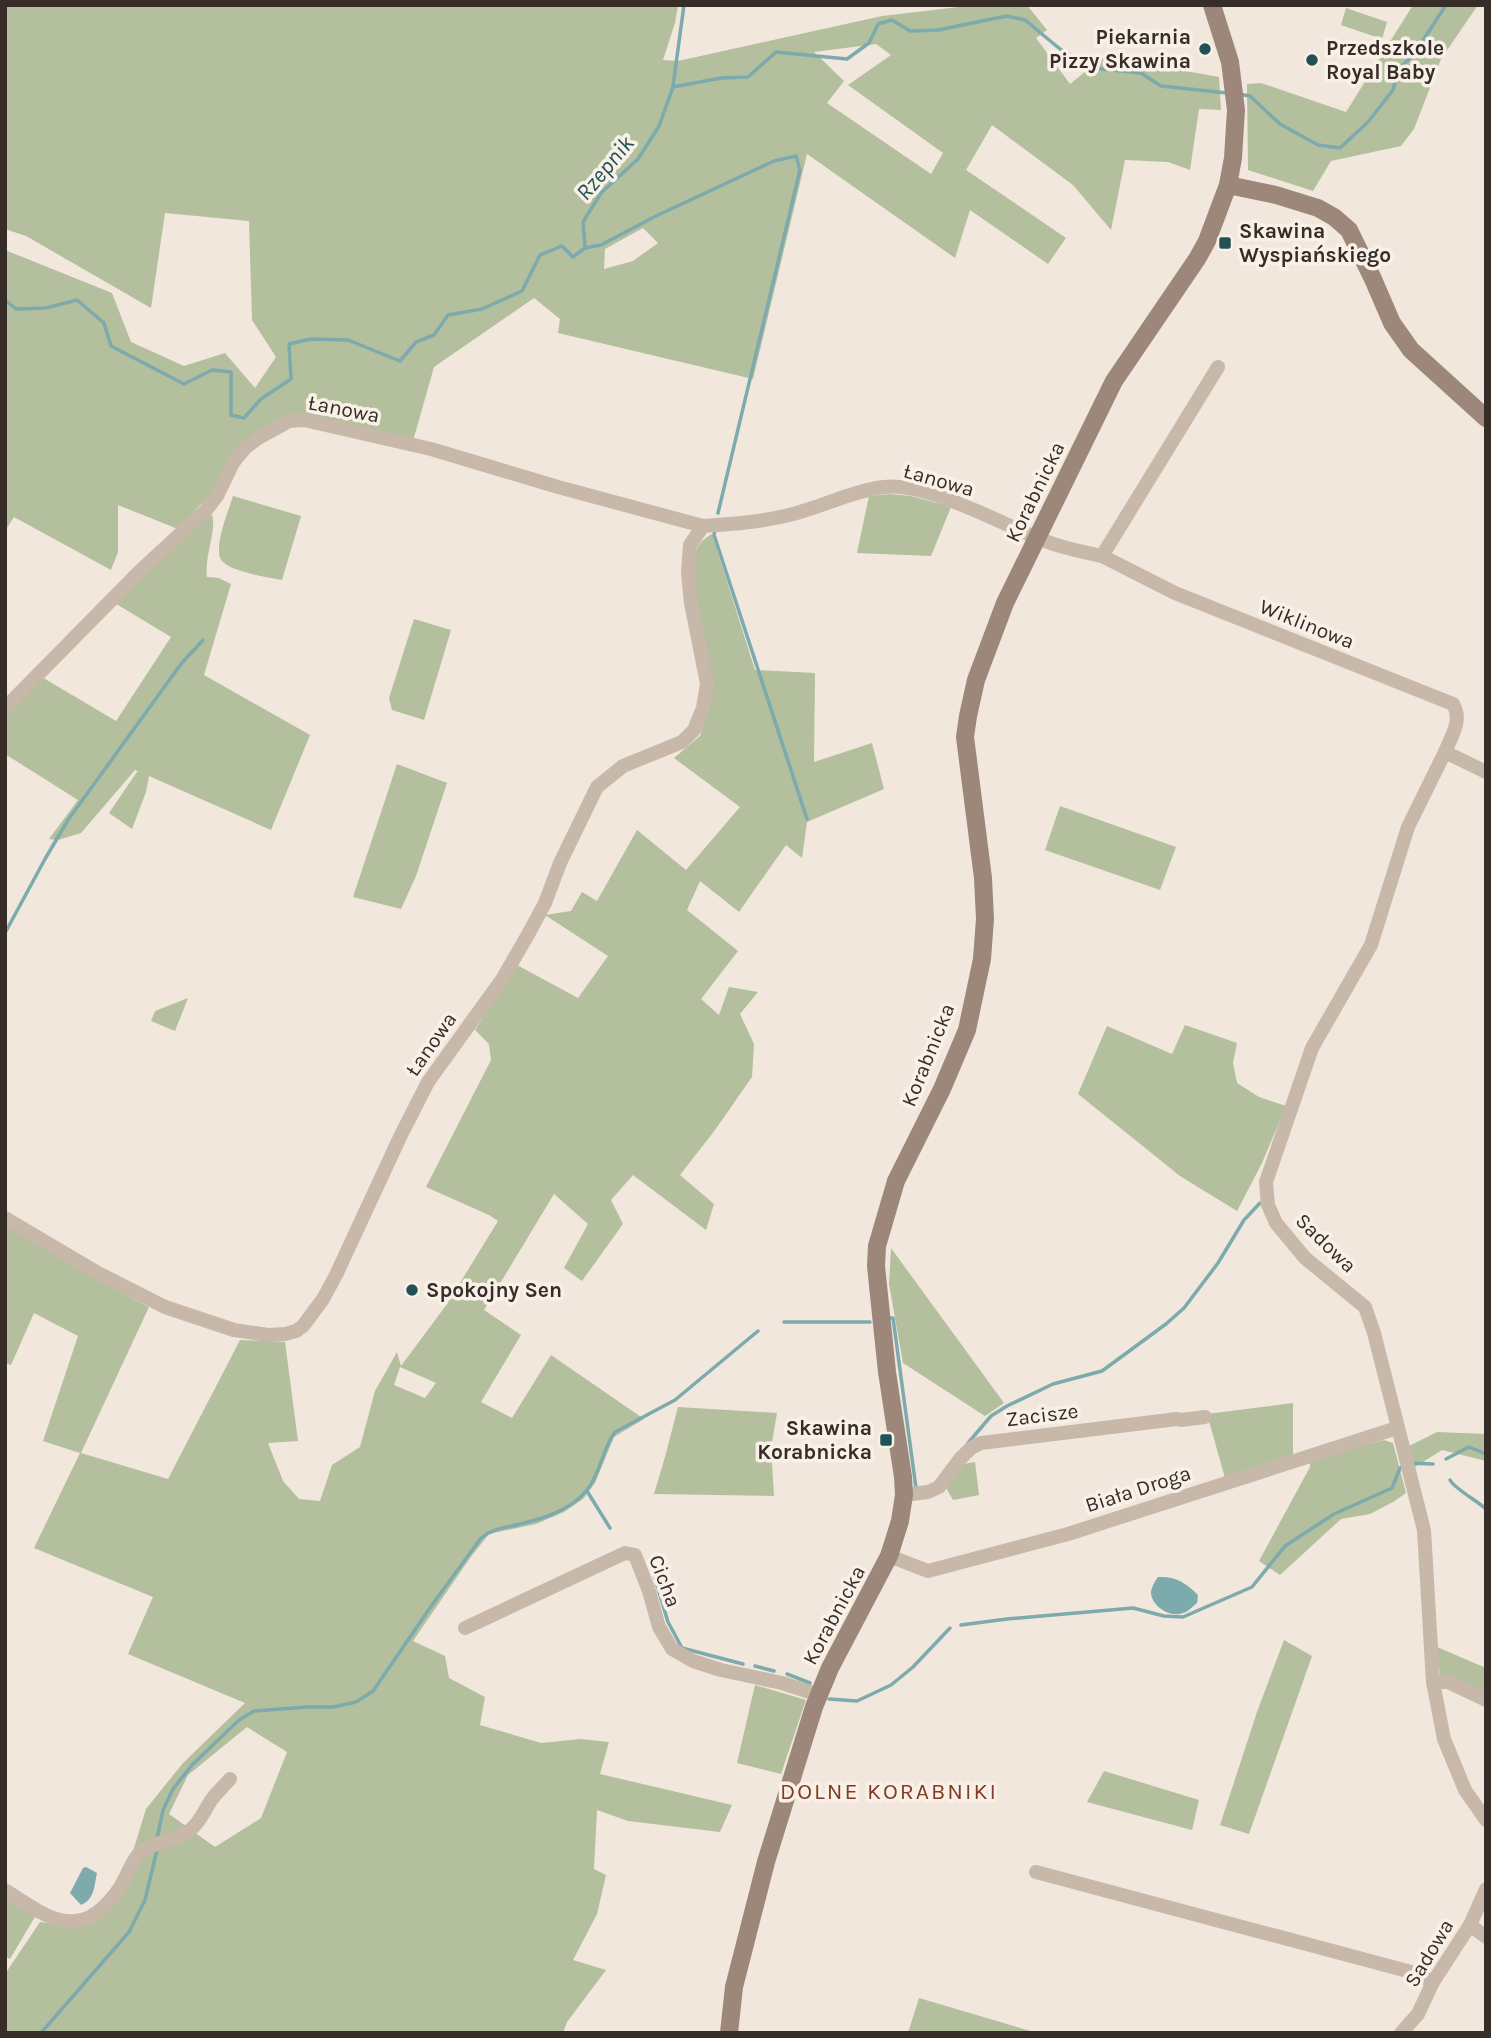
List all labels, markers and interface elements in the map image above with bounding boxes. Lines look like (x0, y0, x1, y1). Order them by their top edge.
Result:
place label: Piekarnia Pizzy Skawina (1049, 25, 1191, 73)
place label: Przedszkole Royal Baby (1326, 36, 1444, 84)
marker: Piekarnia Pizzy Skawina (1197, 41, 1213, 57)
marker: Przedszkole Royal Baby (1304, 52, 1320, 68)
water label: Rzepnik (570, 130, 640, 206)
place label: Skawina Wyspiańskiego (1239, 219, 1391, 267)
marker: Skawina Wyspiańskiego (1217, 235, 1233, 251)
street label: Łanowa (306, 390, 382, 428)
street label: Korabnicka (1000, 438, 1070, 546)
street label: Łanowa (901, 458, 977, 502)
street label: Wiklinowa (1256, 594, 1358, 654)
street label: Korabnicka (896, 1000, 960, 1110)
street label: Łanowa (400, 1007, 462, 1081)
street label: Sadowa (1291, 1208, 1361, 1278)
place label: Spokojny Sen (426, 1278, 562, 1302)
marker: Spokojny Sen (404, 1282, 420, 1298)
street label: Zacisze (1004, 1399, 1080, 1431)
place label: Skawina Korabnicka (757, 1416, 872, 1464)
marker: Skawina Korabnicka (878, 1432, 894, 1448)
street label: Biała Droga (1082, 1461, 1194, 1517)
street label: Cicha (644, 1551, 686, 1611)
street label: Korabnicka (798, 1561, 870, 1669)
district label: DOLNE KORABNIKI (780, 1778, 998, 1805)
street label: Sadowa (1399, 1915, 1459, 1991)

